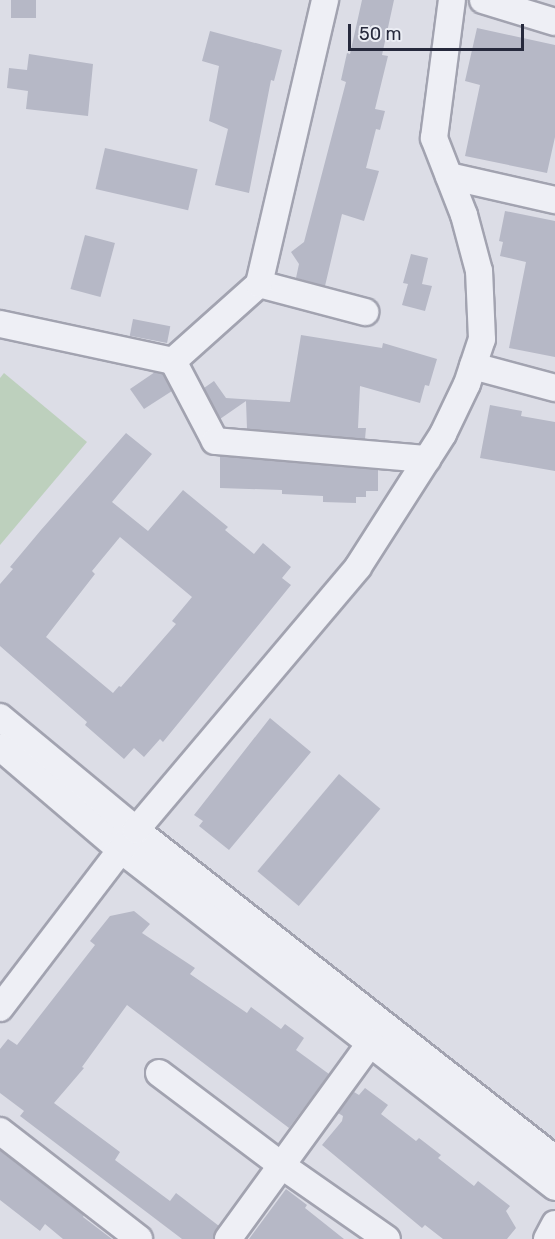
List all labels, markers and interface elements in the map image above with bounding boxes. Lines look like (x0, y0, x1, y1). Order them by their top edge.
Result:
scale bar (351, 12, 526, 50)
text: 50 m (359, 23, 402, 45)

